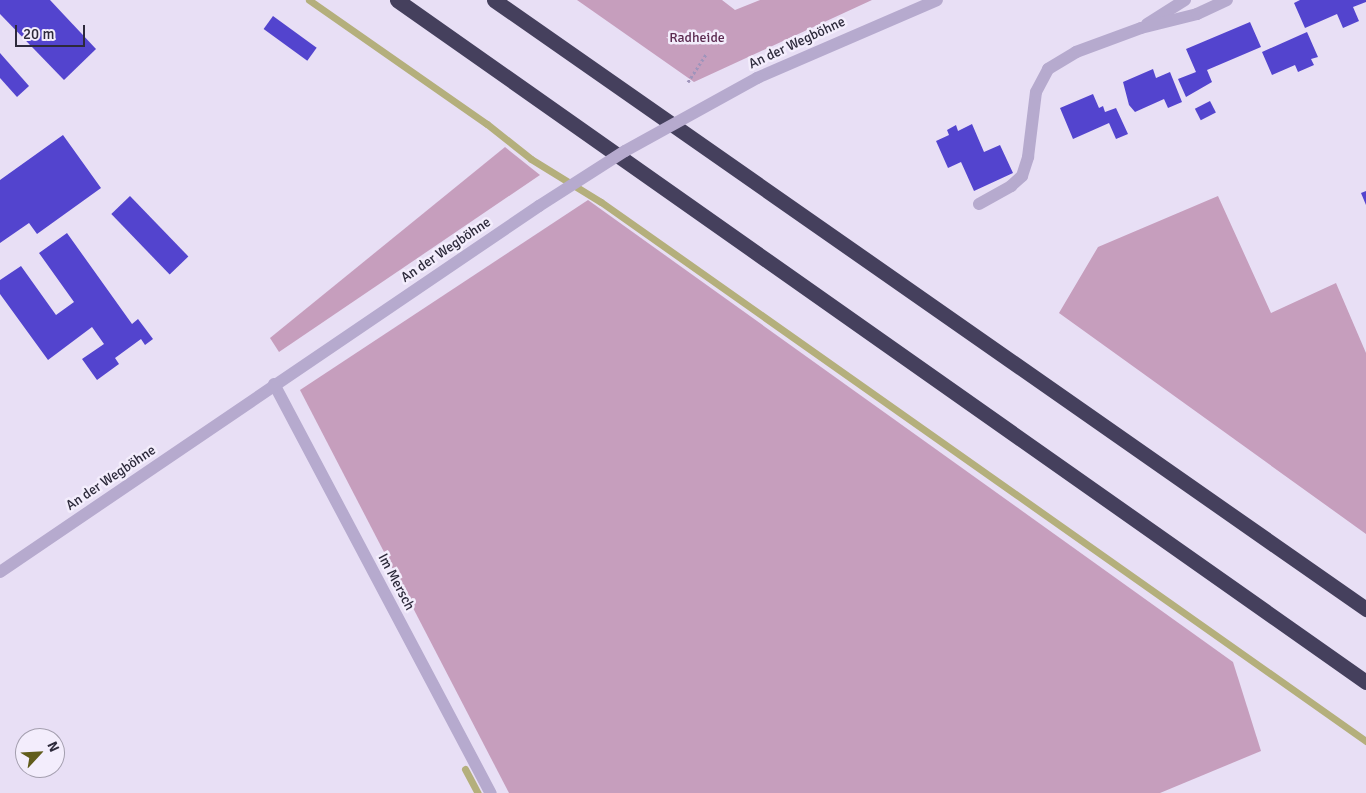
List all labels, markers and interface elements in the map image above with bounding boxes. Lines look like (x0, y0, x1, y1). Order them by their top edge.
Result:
street label: An der Wegböhne (746, 13, 848, 73)
scale bar (18, 15, 88, 47)
text: 20 m (23, 25, 54, 43)
park label: Radheide (669, 30, 725, 46)
street label: An der Wegböhne (398, 214, 494, 286)
street label: An der Wegböhne (63, 442, 159, 514)
street label: Im Mersch (374, 551, 418, 613)
north arrow (15, 728, 65, 778)
text: N (43, 739, 63, 755)

